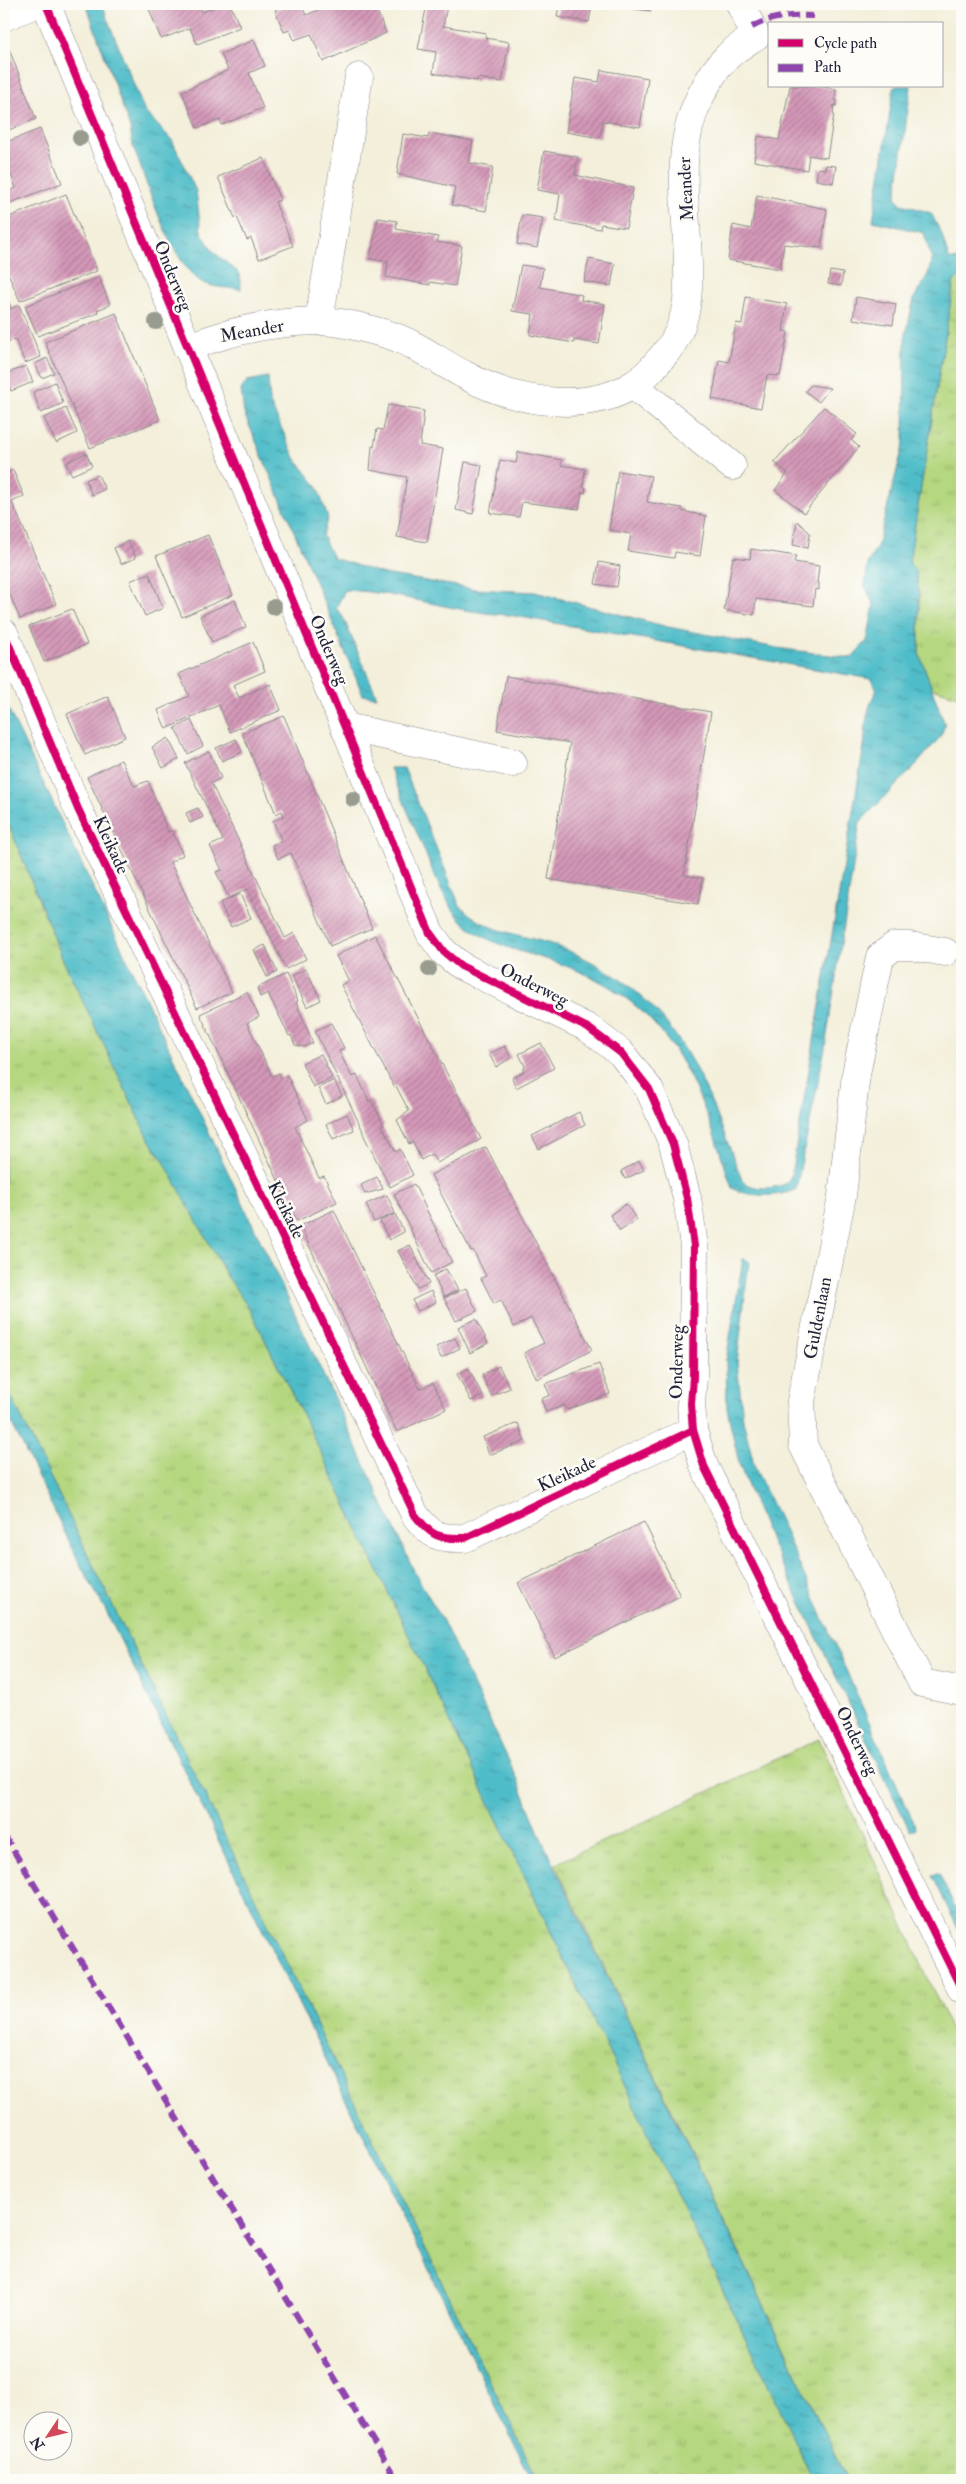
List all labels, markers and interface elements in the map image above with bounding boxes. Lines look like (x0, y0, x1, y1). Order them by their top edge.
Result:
legend (768, 22, 944, 88)
text: Cycle path (814, 34, 877, 54)
text: Path (814, 58, 841, 77)
street label: Meander (673, 156, 699, 222)
street label: Onderweg (148, 237, 198, 316)
street label: Meander (218, 314, 286, 348)
street label: Onderweg (304, 611, 355, 690)
street label: Kleikade (88, 812, 135, 878)
street label: Onderweg (496, 958, 573, 1013)
street label: Kleikade (262, 1177, 310, 1243)
street label: Guldenlaan (799, 1275, 837, 1361)
street label: Onderweg (665, 1324, 689, 1399)
street label: Kleikade (534, 1450, 600, 1497)
street label: Onderweg (830, 1703, 884, 1780)
north arrow (22, 2412, 72, 2462)
text: N (27, 2433, 49, 2454)

